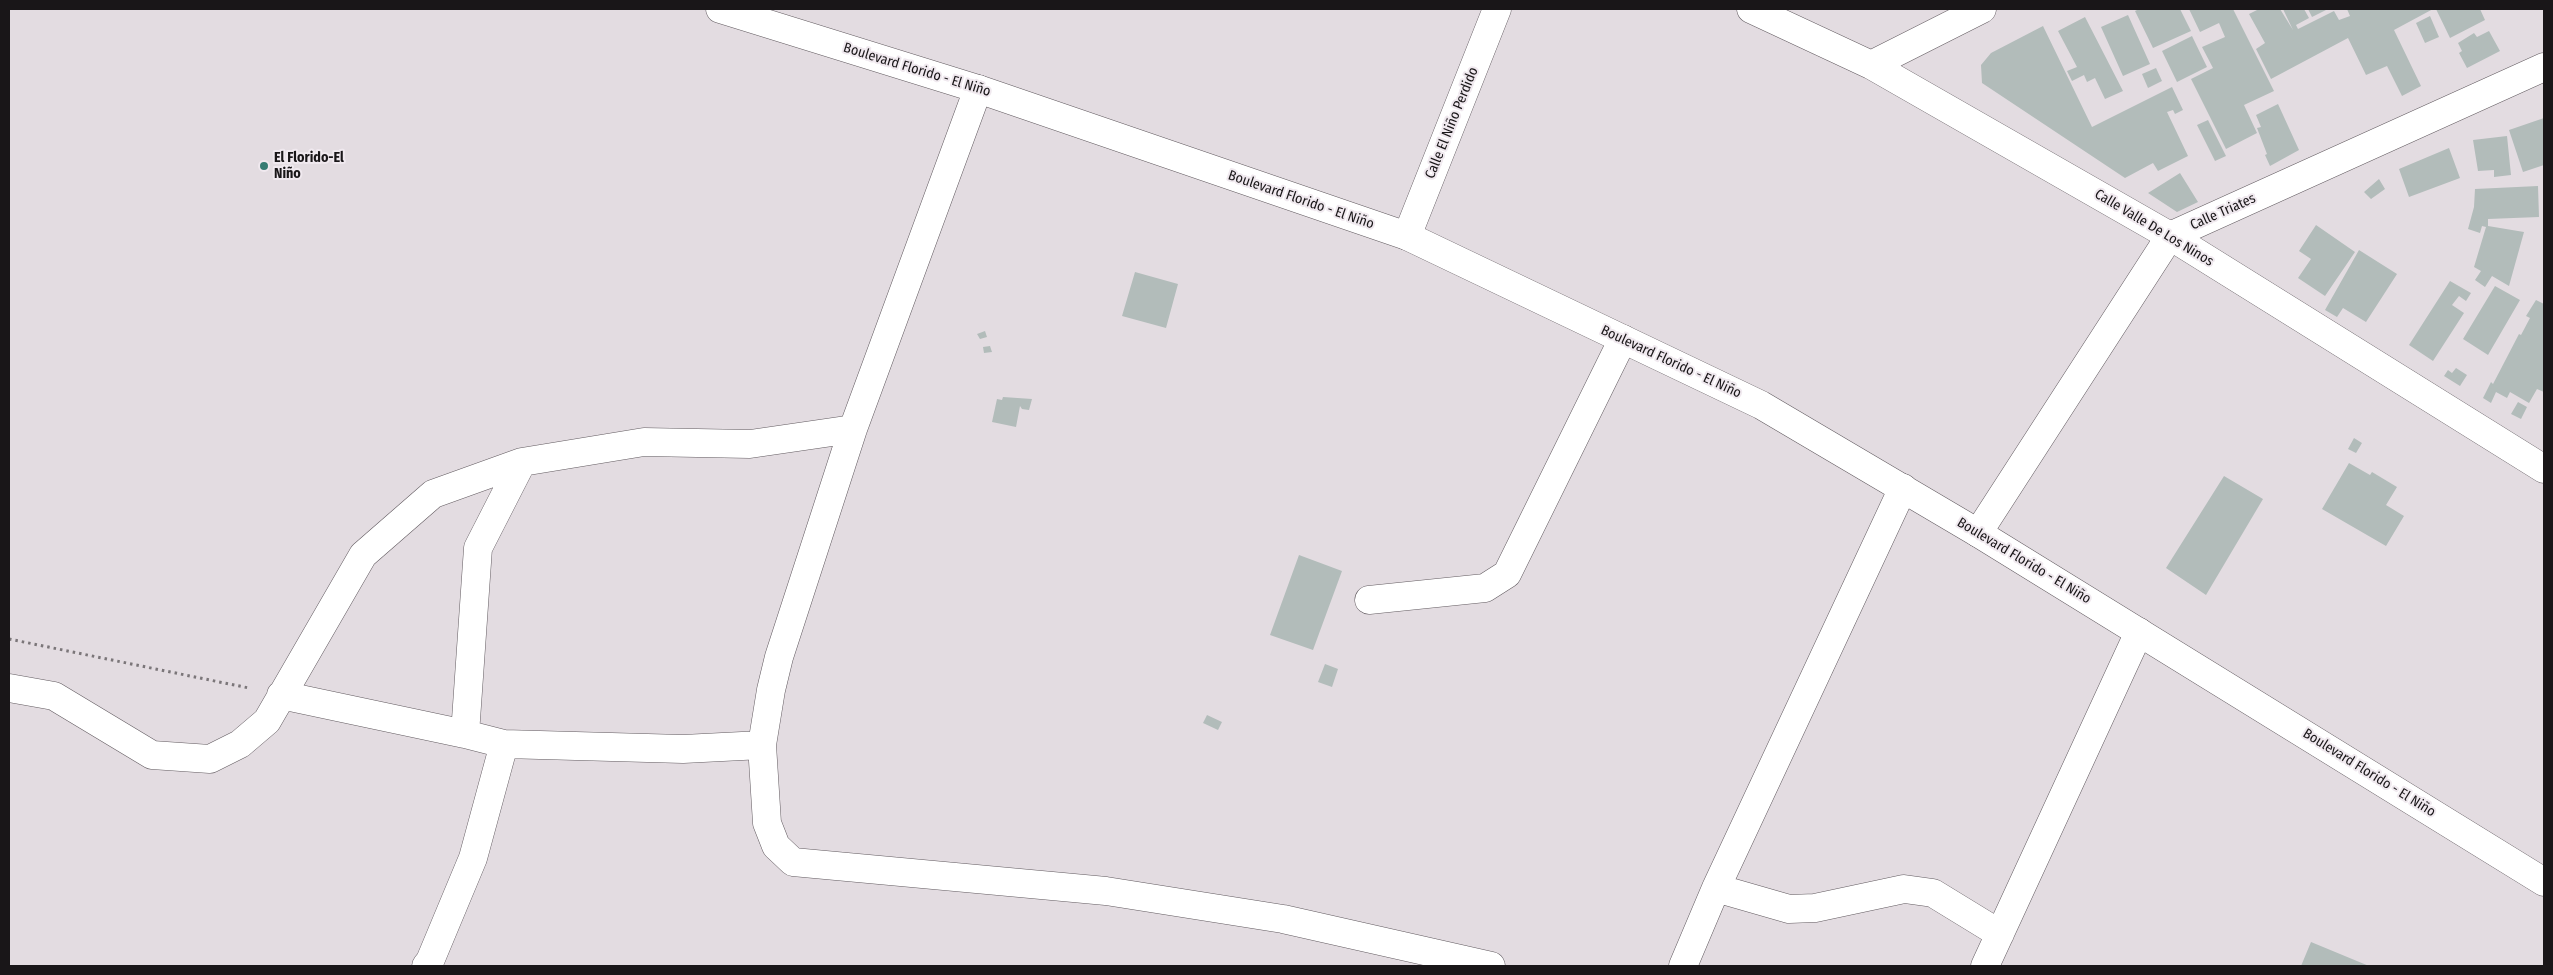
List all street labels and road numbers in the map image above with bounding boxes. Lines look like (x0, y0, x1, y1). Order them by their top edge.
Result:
street label: Boulevard Florido - El Niño (841, 40, 993, 100)
street label: Calle El Niño Perdido (1422, 65, 1482, 181)
street label: Boulevard Florido - El Niño (1226, 167, 1376, 233)
street label: Calle Valle De Los Ninos (2092, 186, 2216, 270)
street label: Calle Triates (2188, 190, 2258, 234)
street label: Boulevard Florido - El Niño (1598, 322, 1744, 402)
street label: Boulevard Florido - El Niño (1954, 514, 2094, 608)
street label: Boulevard Florido - El Niño (2300, 725, 2438, 821)

